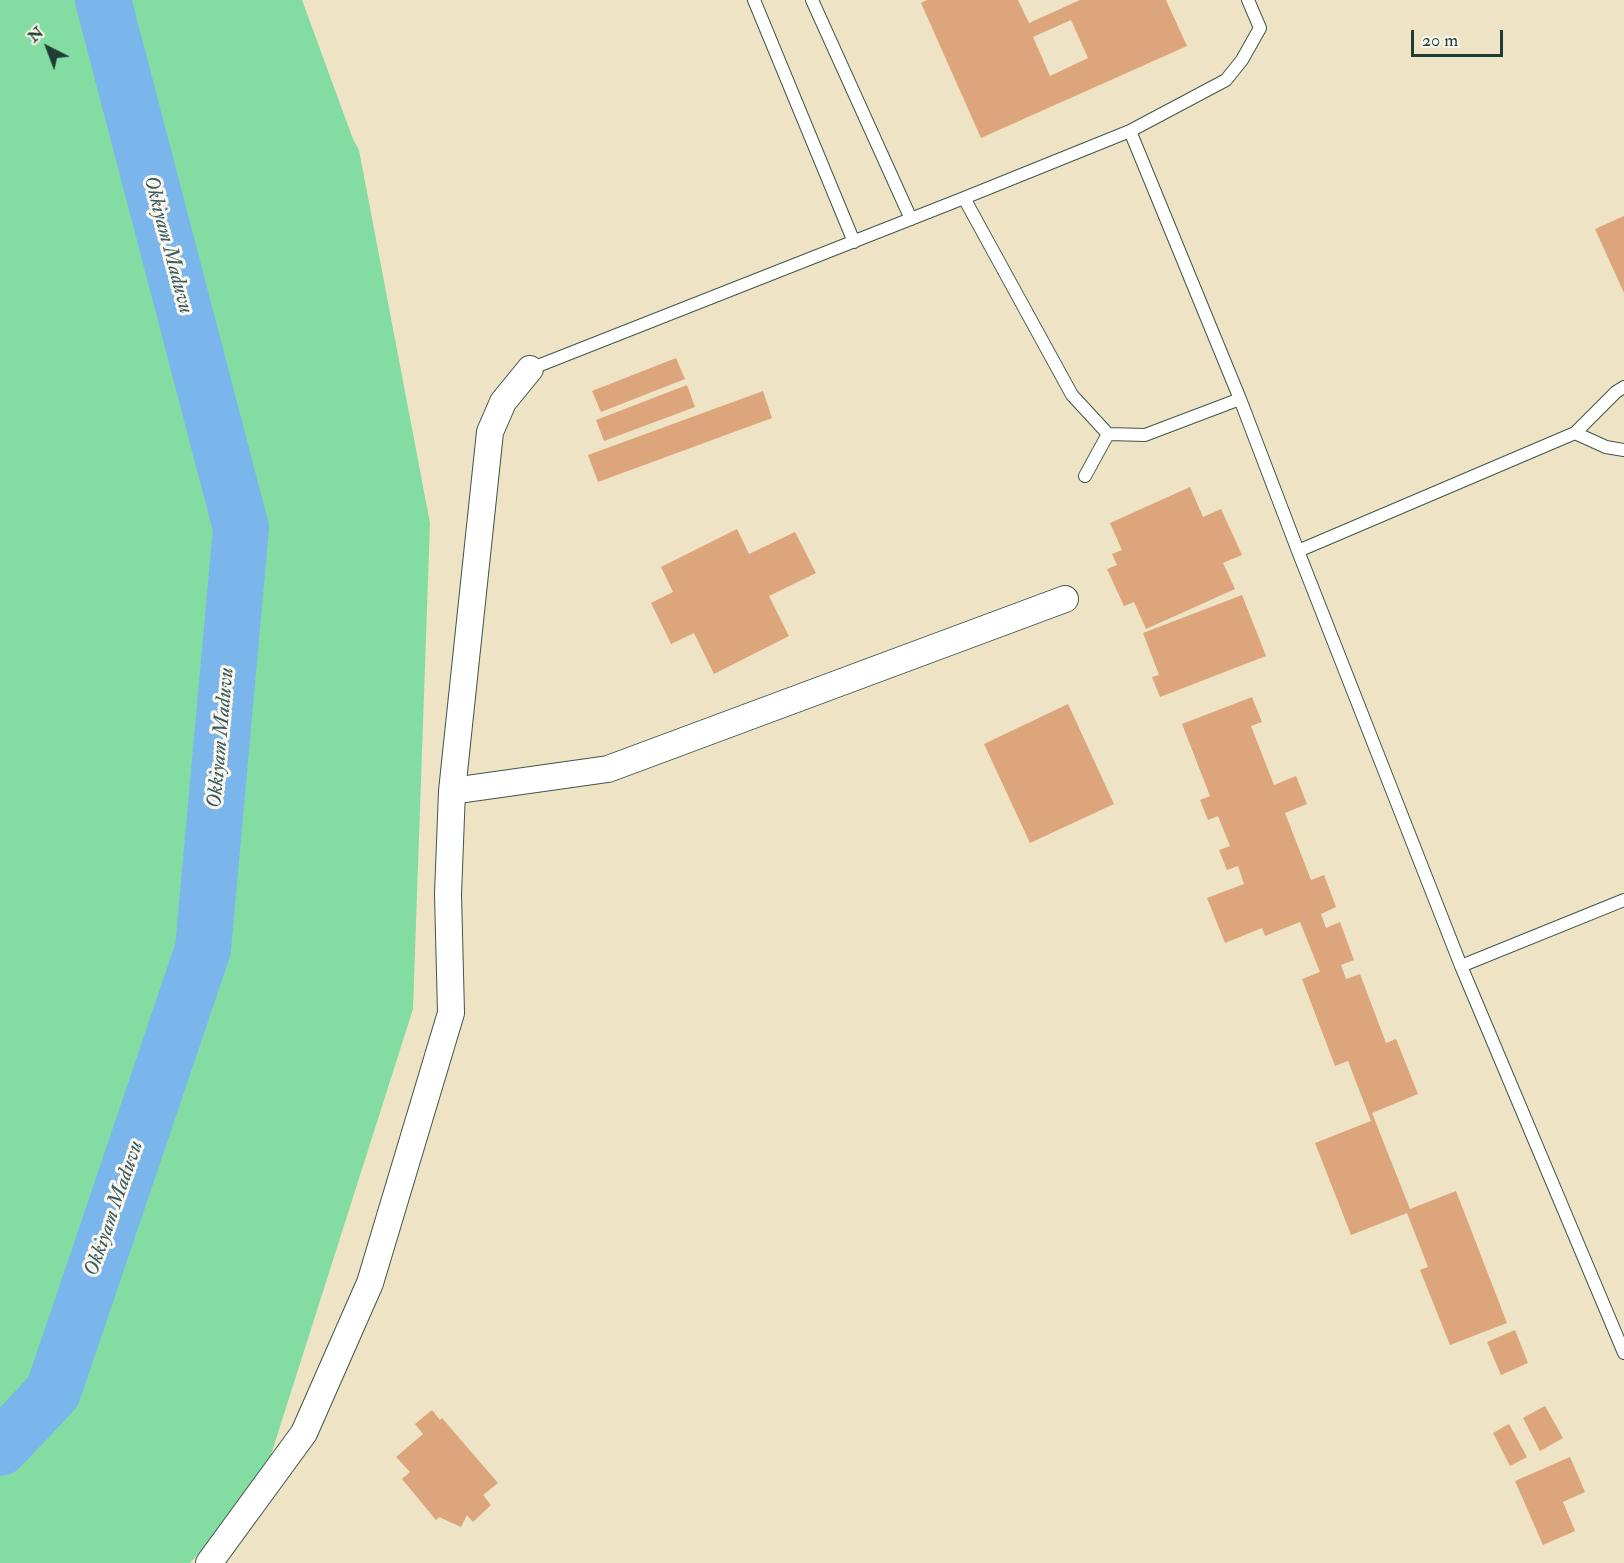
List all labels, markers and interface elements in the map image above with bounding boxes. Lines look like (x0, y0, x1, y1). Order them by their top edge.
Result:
north arrow (18, 18, 78, 78)
scale bar (1414, 18, 1506, 56)
text: N (24, 22, 48, 47)
text: 20 m (1422, 29, 1458, 52)
water label: Okkiyam Maduvu (137, 173, 197, 317)
water label: Okkiyam Maduvu (203, 666, 241, 810)
water label: Okkiyam Maduvu (80, 1138, 150, 1280)

